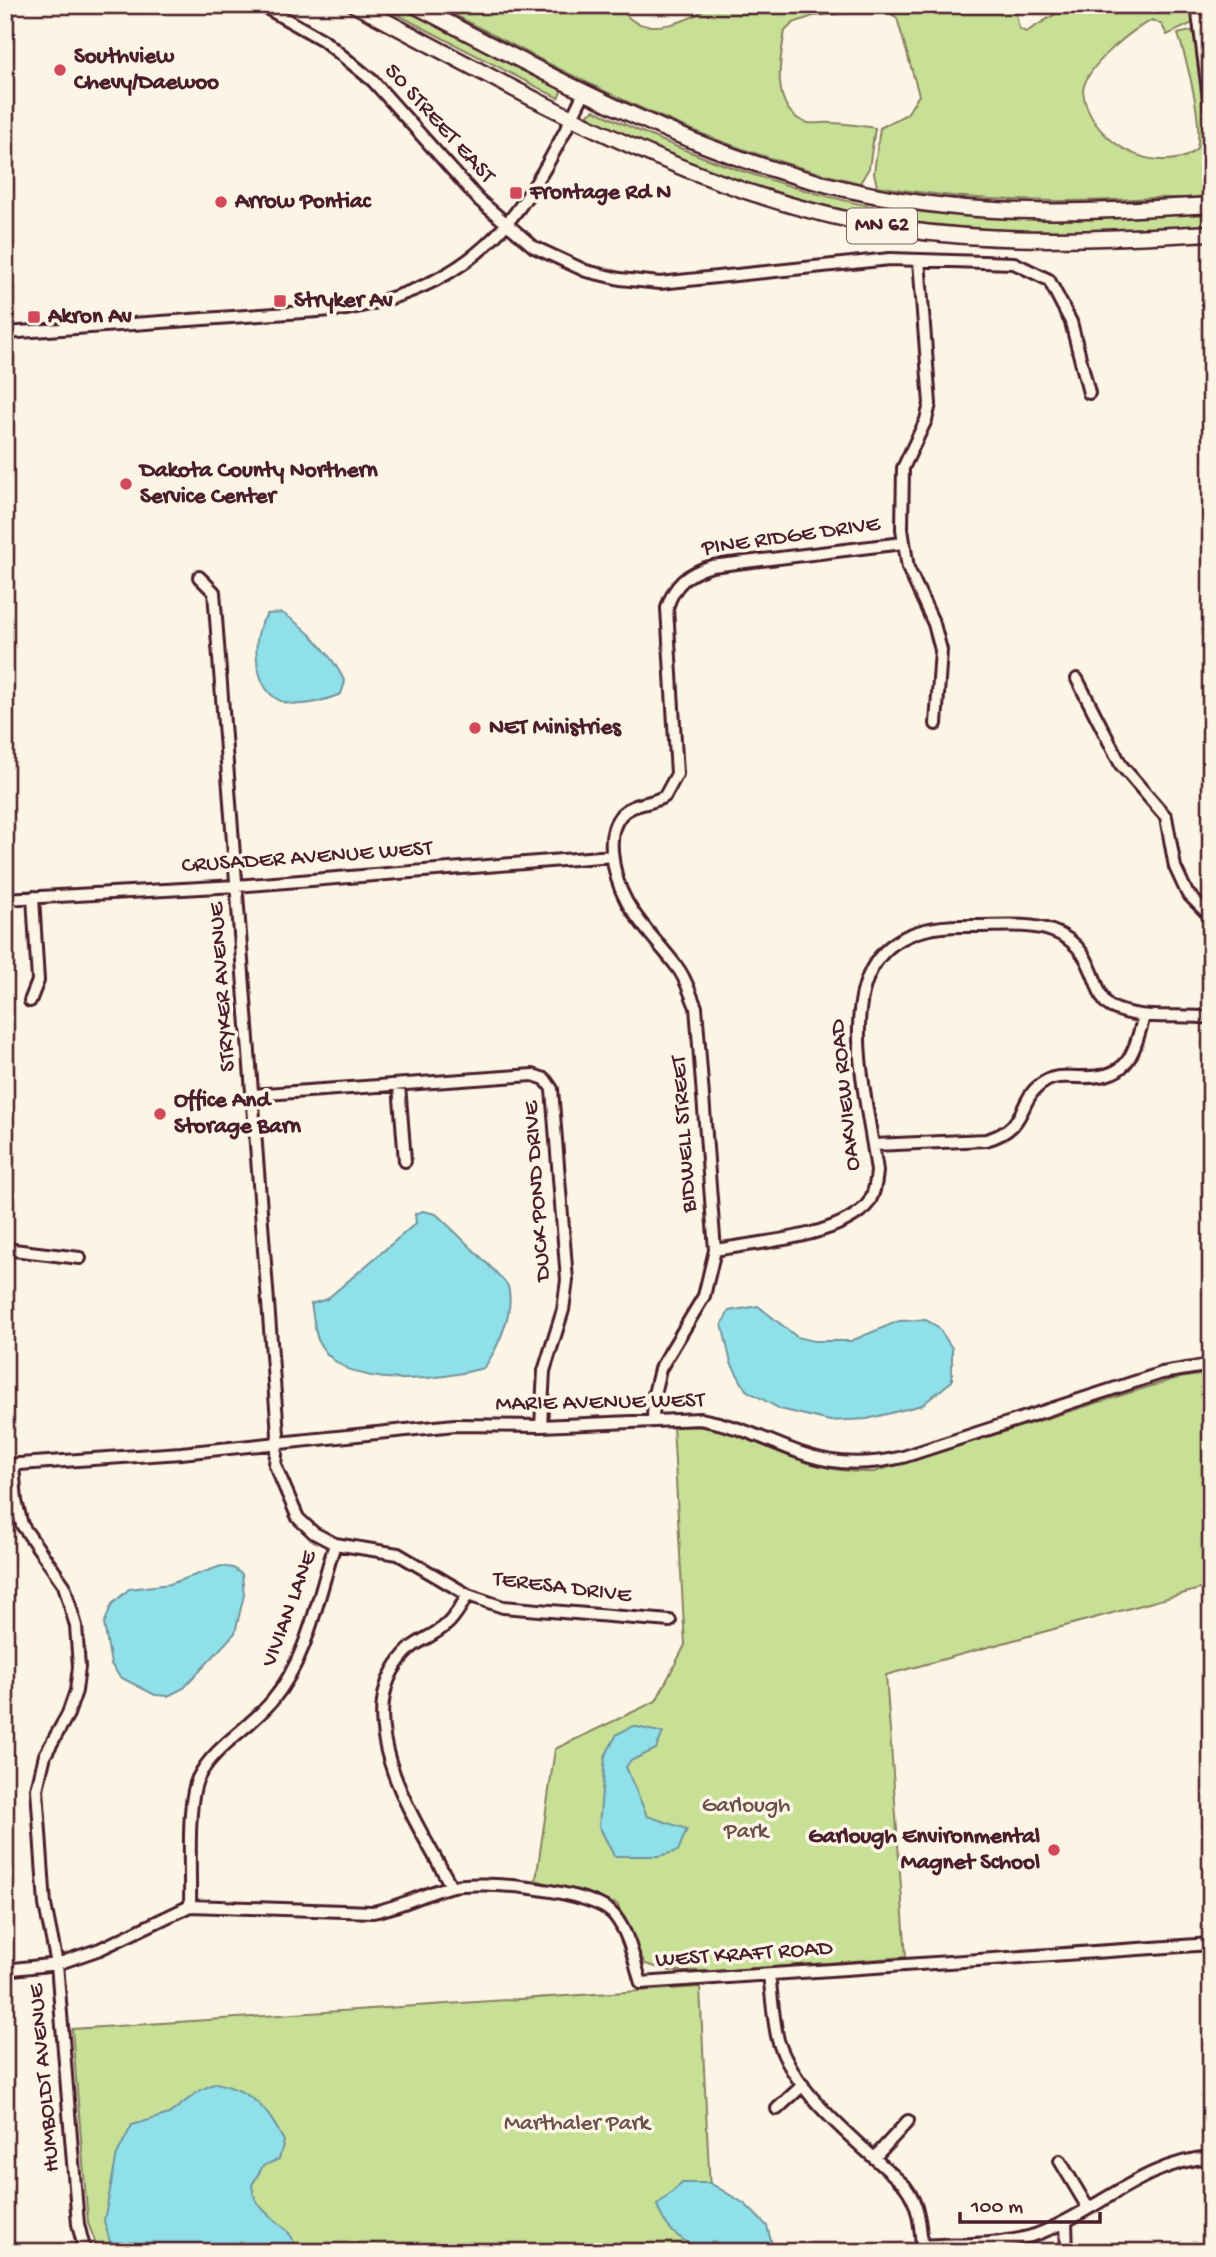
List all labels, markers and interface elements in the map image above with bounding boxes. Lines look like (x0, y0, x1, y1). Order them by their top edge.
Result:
place label: Southview Chevy/Daewoo (74, 44, 219, 97)
street label: 50 STREET EAST (378, 58, 501, 191)
marker: Southview Chevy/Daewoo (52, 62, 68, 78)
place label: Frontage Rd N (529, 180, 671, 207)
marker: Frontage Rd N (508, 185, 524, 201)
place label: Arrow Pontiac (234, 189, 372, 216)
marker: Arrow Pontiac (213, 194, 229, 210)
road number: MN 62 (847, 208, 917, 244)
place label: Stryker Av (294, 288, 393, 315)
marker: Stryker Av (272, 293, 288, 309)
place label: Akron Av (47, 304, 132, 331)
marker: Akron Av (26, 309, 42, 325)
place label: Dakota County Northern Service Center (138, 458, 379, 511)
marker: Dakota County Northern Service Center (118, 476, 134, 492)
street label: PINE RIDGE DRIVE (699, 511, 883, 563)
place label: NET Ministries (489, 715, 622, 742)
marker: NET Ministries (467, 720, 483, 736)
street label: CRUSADER AVENUE WEST (181, 836, 434, 880)
street label: STRYKER AVENUE (203, 900, 242, 1073)
street label: OAKVIEW ROAD (825, 1017, 867, 1172)
street label: BIDWELL STREET (666, 1053, 704, 1215)
place label: Office And Storage Barn (174, 1088, 302, 1141)
street label: DUCK POND DRIVE (518, 1098, 558, 1284)
marker: Office And Storage Barn (152, 1106, 168, 1122)
street label: MARIE AVENUE WEST (495, 1388, 706, 1418)
street label: VIVIAN LANE (256, 1545, 324, 1672)
street label: TERESA DRIVE (489, 1566, 634, 1610)
park label: Garlough Park (702, 1793, 790, 1846)
place label: Garlough Environmental Magnet School (808, 1824, 1040, 1877)
marker: Garlough Environmental Magnet School (1046, 1842, 1062, 1858)
street label: WEST KRAFT ROAD (654, 1935, 835, 1975)
street label: HUMBOLDT AVENUE (23, 1981, 67, 2173)
park label: Marthaler Park (504, 2111, 653, 2138)
scale bar (960, 2180, 1100, 2224)
text: 100 m (970, 2196, 1023, 2221)

